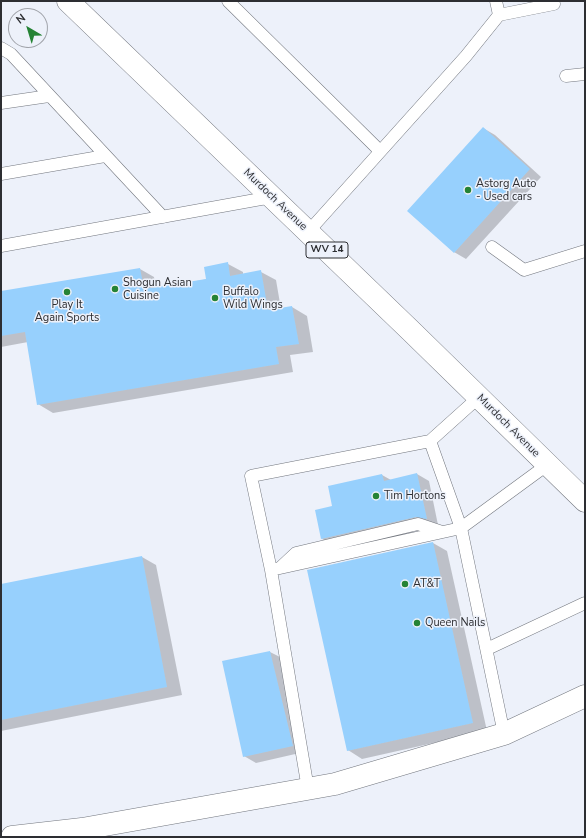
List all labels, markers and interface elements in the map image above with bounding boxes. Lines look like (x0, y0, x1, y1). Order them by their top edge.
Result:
north arrow (8, 8, 48, 48)
text: N (13, 10, 29, 27)
street label: Murdoch Avenue (240, 166, 310, 234)
place label: Astorg Auto - Used cars (476, 177, 536, 203)
marker: Astorg Auto - Used cars (463, 185, 473, 195)
road number: WV 14 (306, 242, 348, 258)
place label: Shogun Asian Cuisine (123, 276, 192, 302)
marker: Shogun Asian Cuisine (110, 284, 120, 294)
place label: Buffalo Wild Wings (223, 285, 283, 311)
marker: Play It Again Sports (62, 287, 72, 297)
marker: Buffalo Wild Wings (210, 293, 220, 303)
place label: Play It Again Sports (35, 298, 99, 324)
street label: Murdoch Avenue (474, 392, 542, 460)
place label: Tim Hortons (384, 489, 446, 503)
marker: Tim Hortons (371, 491, 381, 501)
place label: AT&T (413, 577, 440, 591)
marker: AT&T (400, 579, 410, 589)
place label: Queen Nails (425, 616, 485, 630)
marker: Queen Nails (412, 618, 422, 628)

